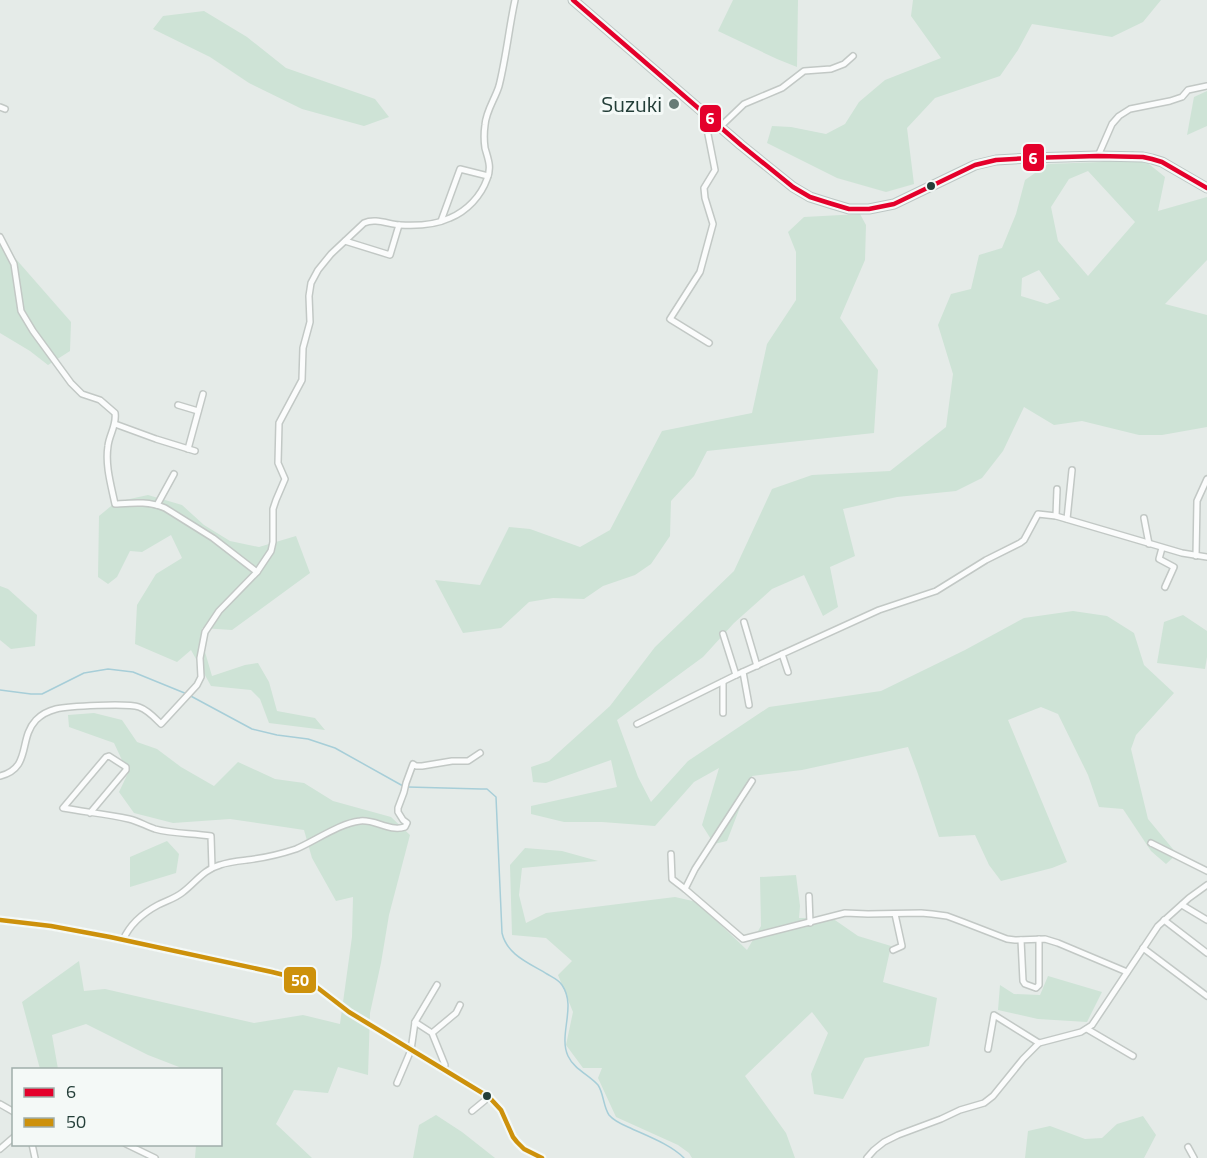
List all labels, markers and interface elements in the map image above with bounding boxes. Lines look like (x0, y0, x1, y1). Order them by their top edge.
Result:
place label: Suzuki (601, 87, 662, 121)
marker: Suzuki (667, 97, 681, 111)
line badge: 6 (699, 104, 722, 133)
text: 6 (706, 106, 715, 130)
line badge: 6 (1022, 143, 1045, 172)
text: 6 (1029, 146, 1038, 170)
unlabelled marker (925, 180, 937, 192)
line badge: 50 (283, 966, 317, 994)
text: 50 (291, 968, 309, 992)
legend (12, 1068, 222, 1146)
text: 6 (66, 1078, 76, 1105)
unlabelled marker (481, 1090, 493, 1102)
text: 50 (66, 1108, 86, 1135)

